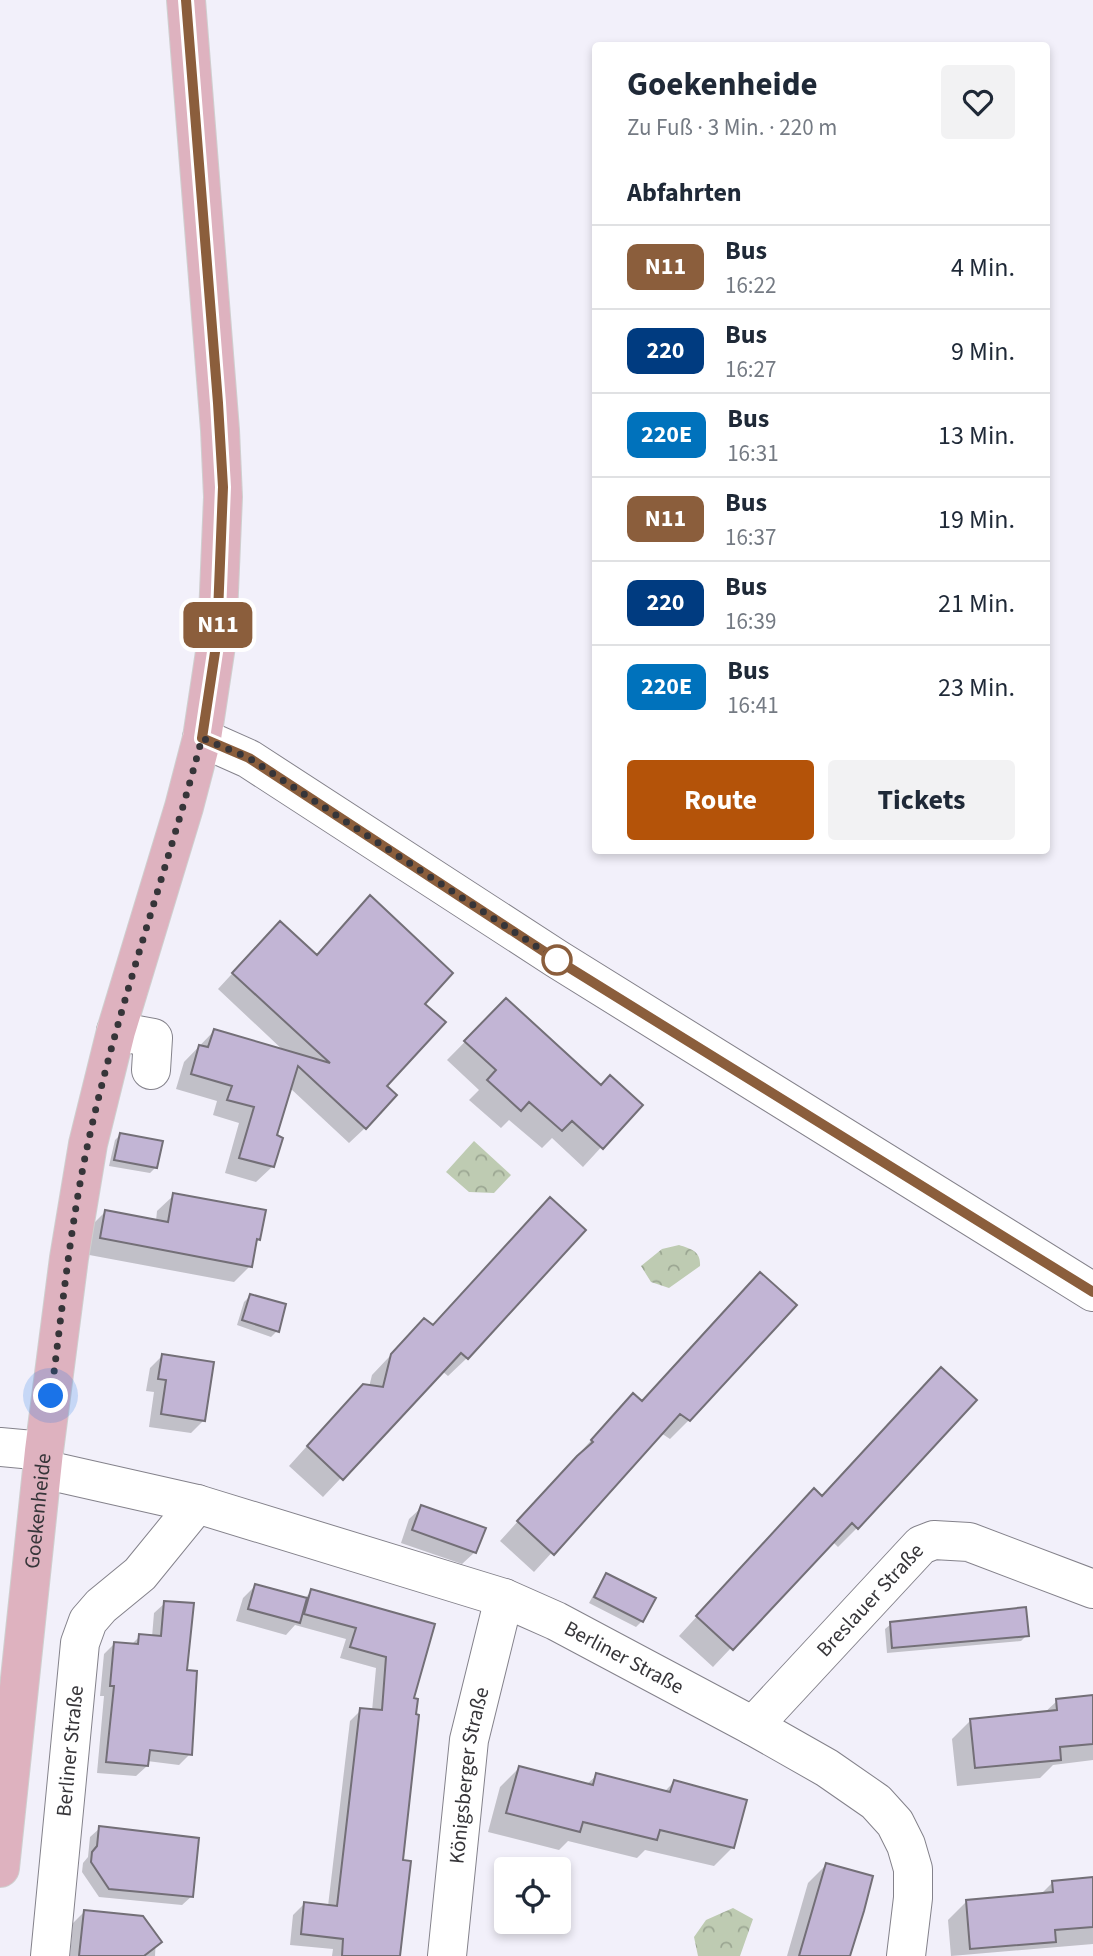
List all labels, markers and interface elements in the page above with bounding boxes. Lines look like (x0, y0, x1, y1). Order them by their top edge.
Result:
text: Goekenheide (627, 61, 818, 108)
button: heart (941, 65, 1015, 139)
text: Zu Fuß · 3 Min. · 220 m (627, 111, 837, 144)
text: Abfahrten (627, 174, 742, 211)
text: Bus (725, 232, 767, 269)
text: N11 (645, 249, 686, 284)
text: 4 Min. (951, 249, 1015, 286)
text: 16:22 (725, 269, 776, 302)
text: Bus (725, 316, 767, 353)
text: 220 (646, 333, 685, 368)
text: 9 Min. (951, 333, 1015, 370)
text: 16:27 (725, 353, 776, 386)
text: Bus (727, 400, 769, 437)
text: 220E (641, 417, 692, 452)
text: 13 Min. (938, 417, 1015, 454)
text: 16:31 (727, 437, 779, 470)
text: Bus (725, 484, 767, 521)
text: N11 (645, 501, 686, 536)
text: 19 Min. (938, 501, 1015, 538)
text: 16:37 (725, 521, 776, 554)
text: Bus (725, 568, 767, 605)
text: 220 (646, 585, 685, 620)
text: 21 Min. (938, 585, 1015, 622)
line badge: N11 (178, 602, 258, 648)
text: 16:39 (725, 605, 776, 638)
text: N11 (197, 607, 239, 642)
text: Bus (727, 652, 769, 689)
text: 220E (641, 669, 692, 704)
text: 23 Min. (938, 669, 1015, 706)
text: 16:41 (727, 689, 779, 722)
button: Route (627, 760, 814, 840)
button: Tickets (828, 760, 1015, 840)
unlabelled marker (542, 945, 572, 975)
your location (33, 1378, 68, 1413)
street label: Goekenheide (17, 1452, 59, 1570)
street label: Breslauer Straße (809, 1536, 931, 1664)
street label: Berliner Straße (559, 1613, 689, 1702)
street label: Berliner Straße (48, 1684, 91, 1818)
street label: Königsberger Straße (441, 1684, 497, 1865)
map controls (494, 1857, 571, 1934)
button: locate (494, 1857, 571, 1934)

